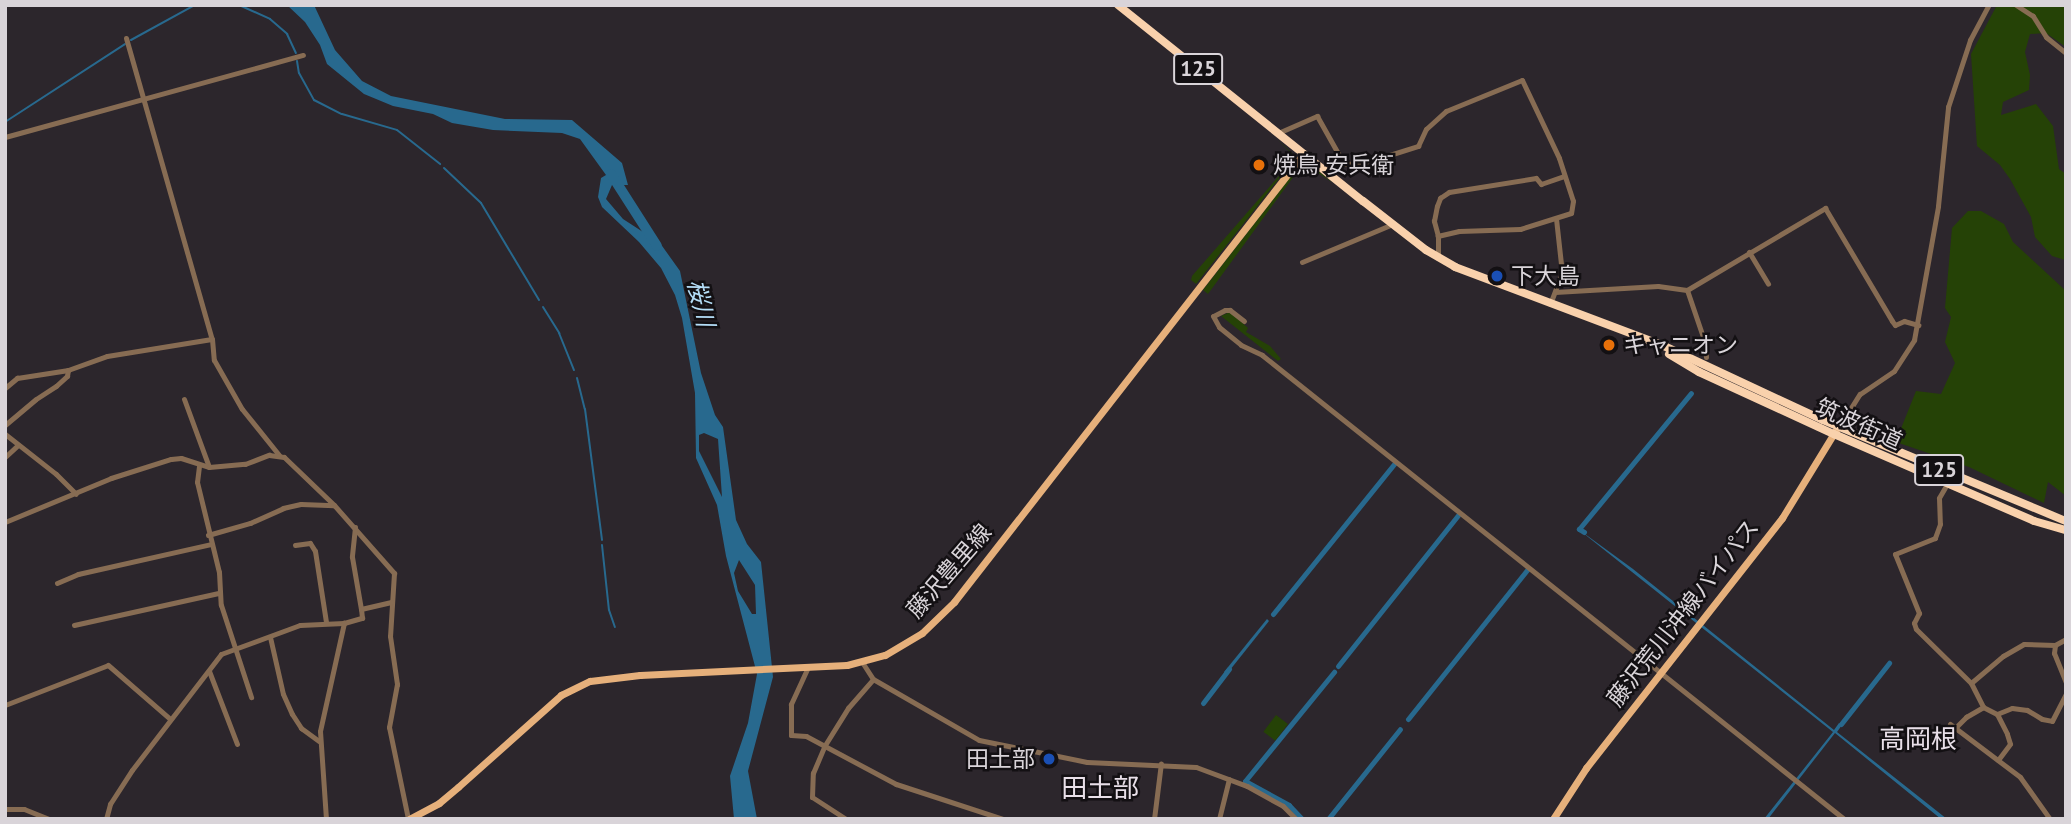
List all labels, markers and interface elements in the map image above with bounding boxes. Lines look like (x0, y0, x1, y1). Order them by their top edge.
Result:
road number: 125 (1172, 52, 1224, 86)
place label: 焼鳥 安兵衛 (1273, 151, 1394, 179)
marker: 焼鳥 安兵衛 (1251, 157, 1267, 173)
place label: 下大島 (1511, 262, 1580, 290)
marker: 下大島 (1489, 268, 1505, 284)
water label: 桜川 (682, 276, 720, 330)
place label: キャニオン (1623, 331, 1738, 359)
marker: キャニオン (1601, 337, 1617, 353)
street label: 筑波街道 (1811, 393, 1907, 455)
road number: 125 (1913, 452, 1965, 488)
street label: 藤沢荒川沖線バイパス (1601, 514, 1765, 712)
street label: 藤沢豊里線 (901, 519, 997, 623)
district label: 高岡根 (1879, 723, 1957, 755)
place label: 田土部 (966, 745, 1035, 773)
marker: 田土部 (1041, 751, 1057, 767)
district label: 田土部 (1061, 772, 1139, 804)

